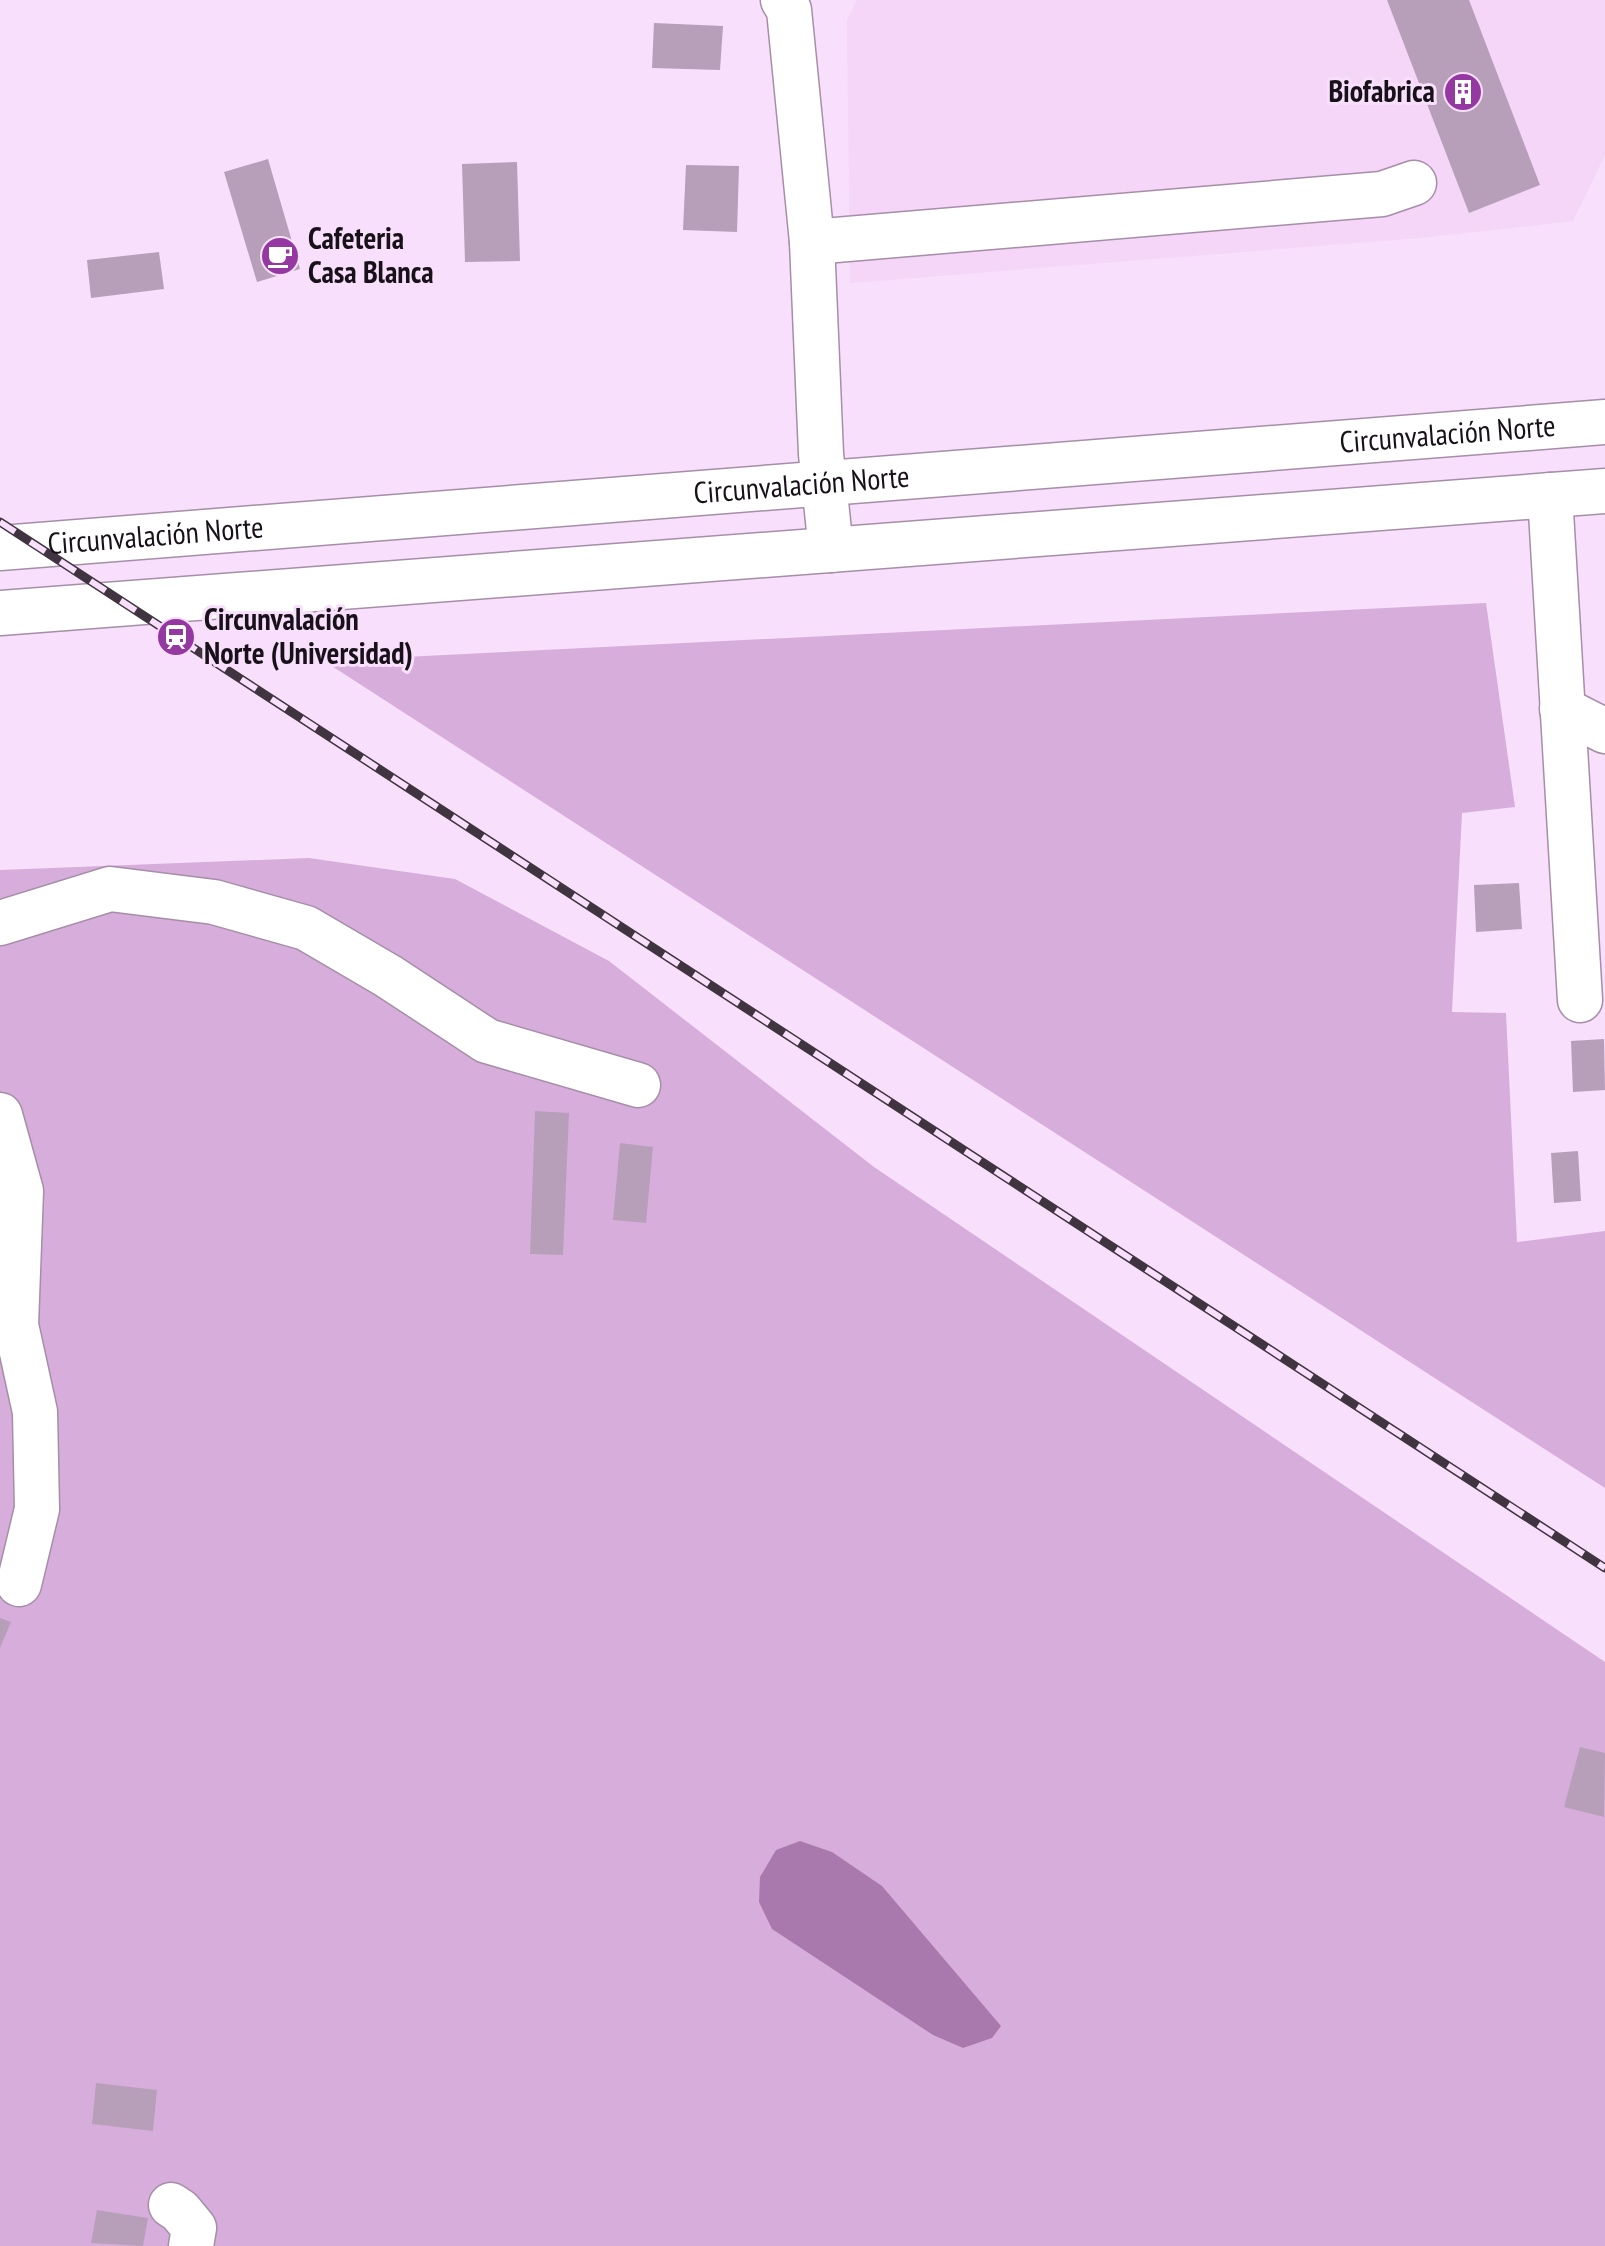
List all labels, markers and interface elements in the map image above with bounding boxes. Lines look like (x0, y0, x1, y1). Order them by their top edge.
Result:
place label: Biofabrica (1328, 71, 1435, 110)
building icon: Biofabrica (1442, 71, 1484, 113)
place label: Cafeteria Casa Blanca (308, 218, 434, 291)
cafe icon: Cafeteria Casa Blanca (259, 235, 301, 277)
street label: Circunvalación Norte (1338, 405, 1557, 461)
street label: Circunvalación Norte (692, 456, 911, 511)
street label: Circunvalación Norte (46, 506, 265, 562)
place label: Circunvalación Norte (Universidad) (204, 599, 413, 672)
station icon: Circunvalación Norte (Universidad) (155, 616, 197, 658)

